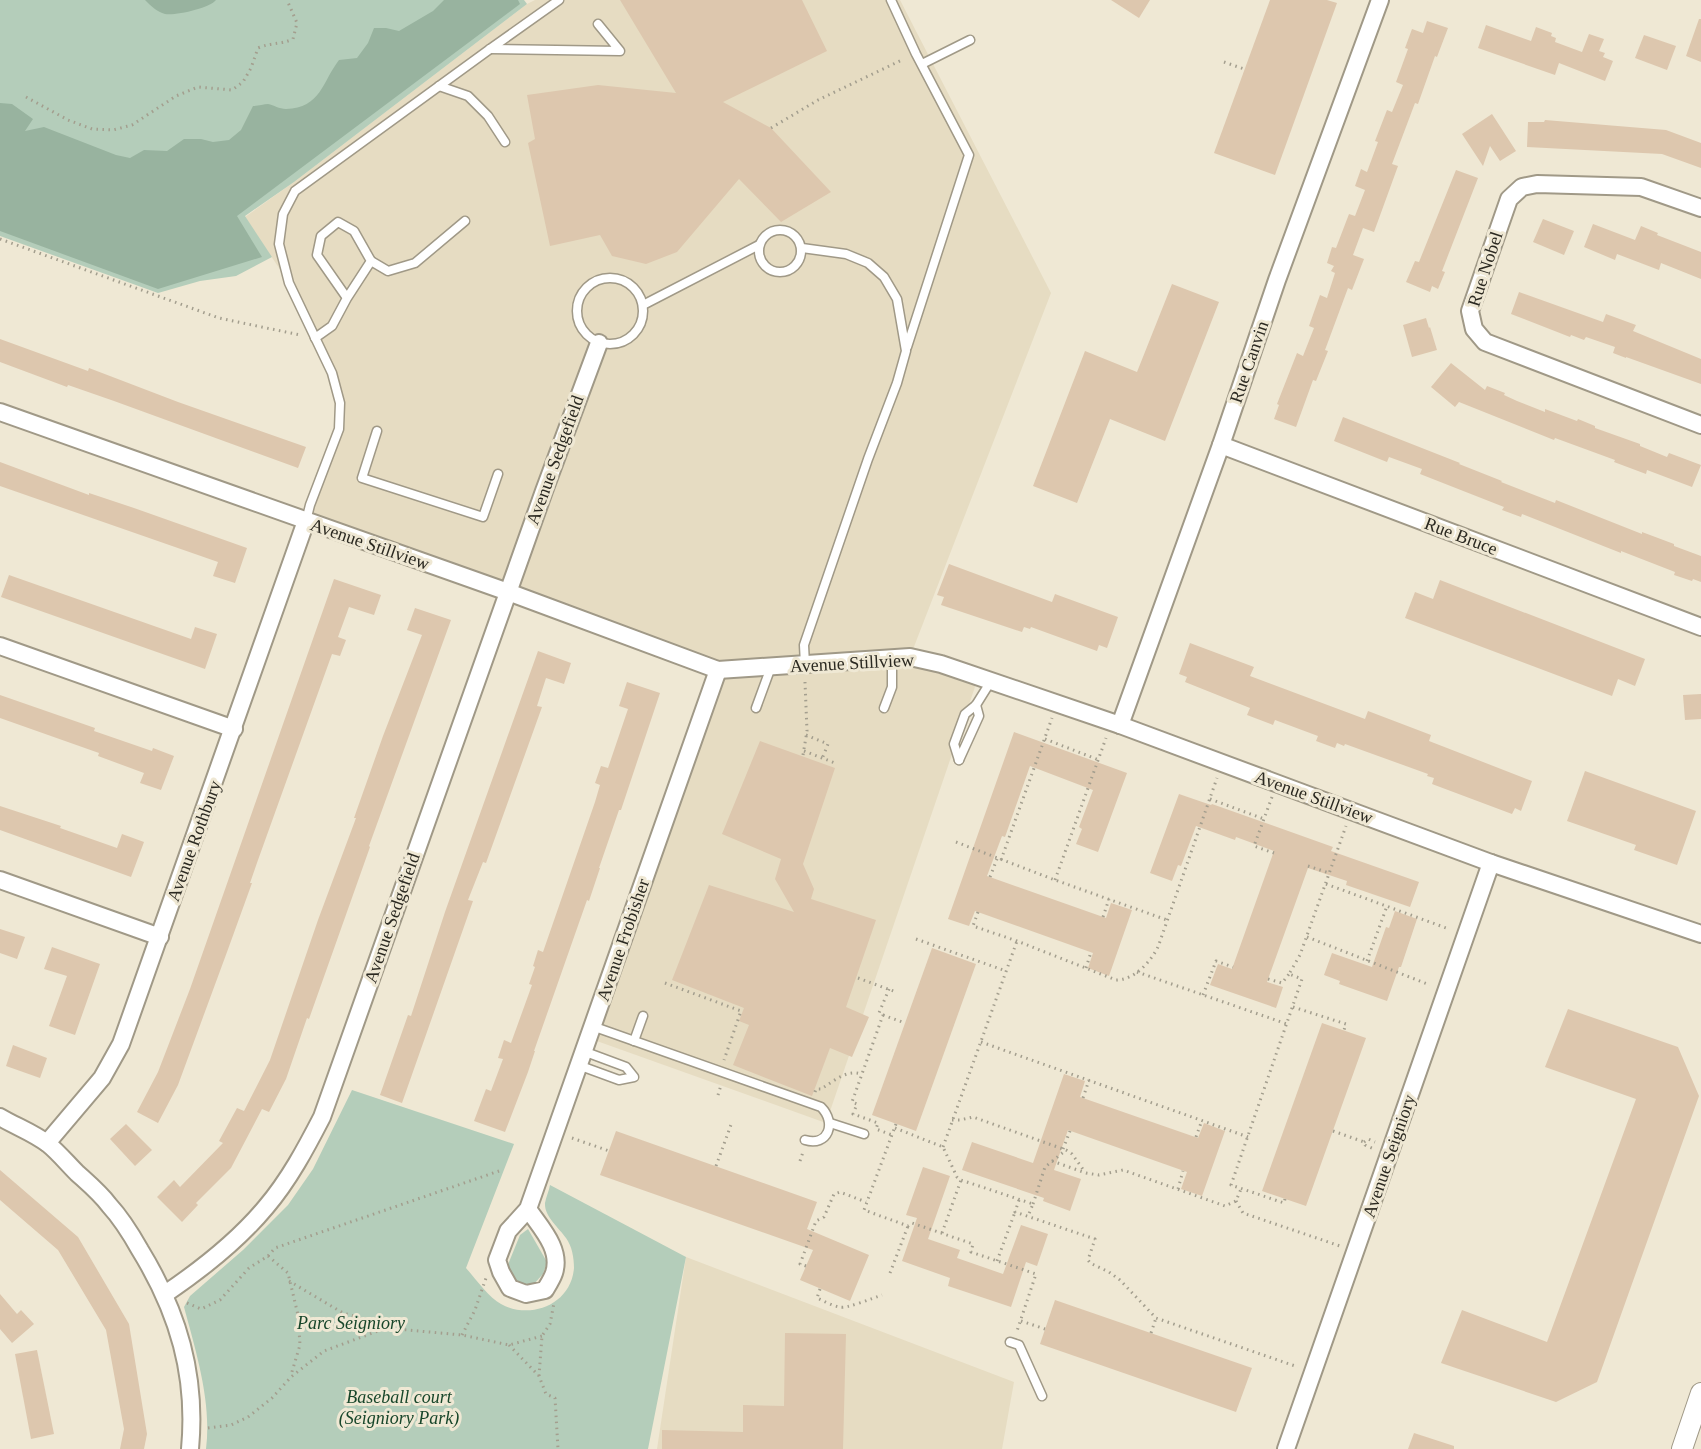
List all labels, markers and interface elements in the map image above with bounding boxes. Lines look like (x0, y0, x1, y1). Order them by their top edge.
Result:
street label: Rue Nobel (1464, 229, 1506, 309)
street label: Rue Canvin (1226, 318, 1272, 406)
street label: Avenue Sedgefield (522, 393, 588, 527)
street label: Rue Bruce (1422, 513, 1500, 559)
street label: Avenue Stillview (308, 514, 432, 574)
street label: Avenue Stillview (789, 650, 915, 676)
street label: Avenue Stillview (1252, 766, 1376, 828)
street label: Avenue Rothbury (163, 778, 225, 904)
street label: Avenue Sedgefield (360, 850, 424, 986)
street label: Avenue Frobisher (593, 876, 653, 1004)
street label: Avenue Seigniory (1359, 1092, 1419, 1220)
park label: Parc Seigniory (296, 1313, 405, 1333)
park label: Baseball court (Seigniory Park) (339, 1387, 459, 1429)

